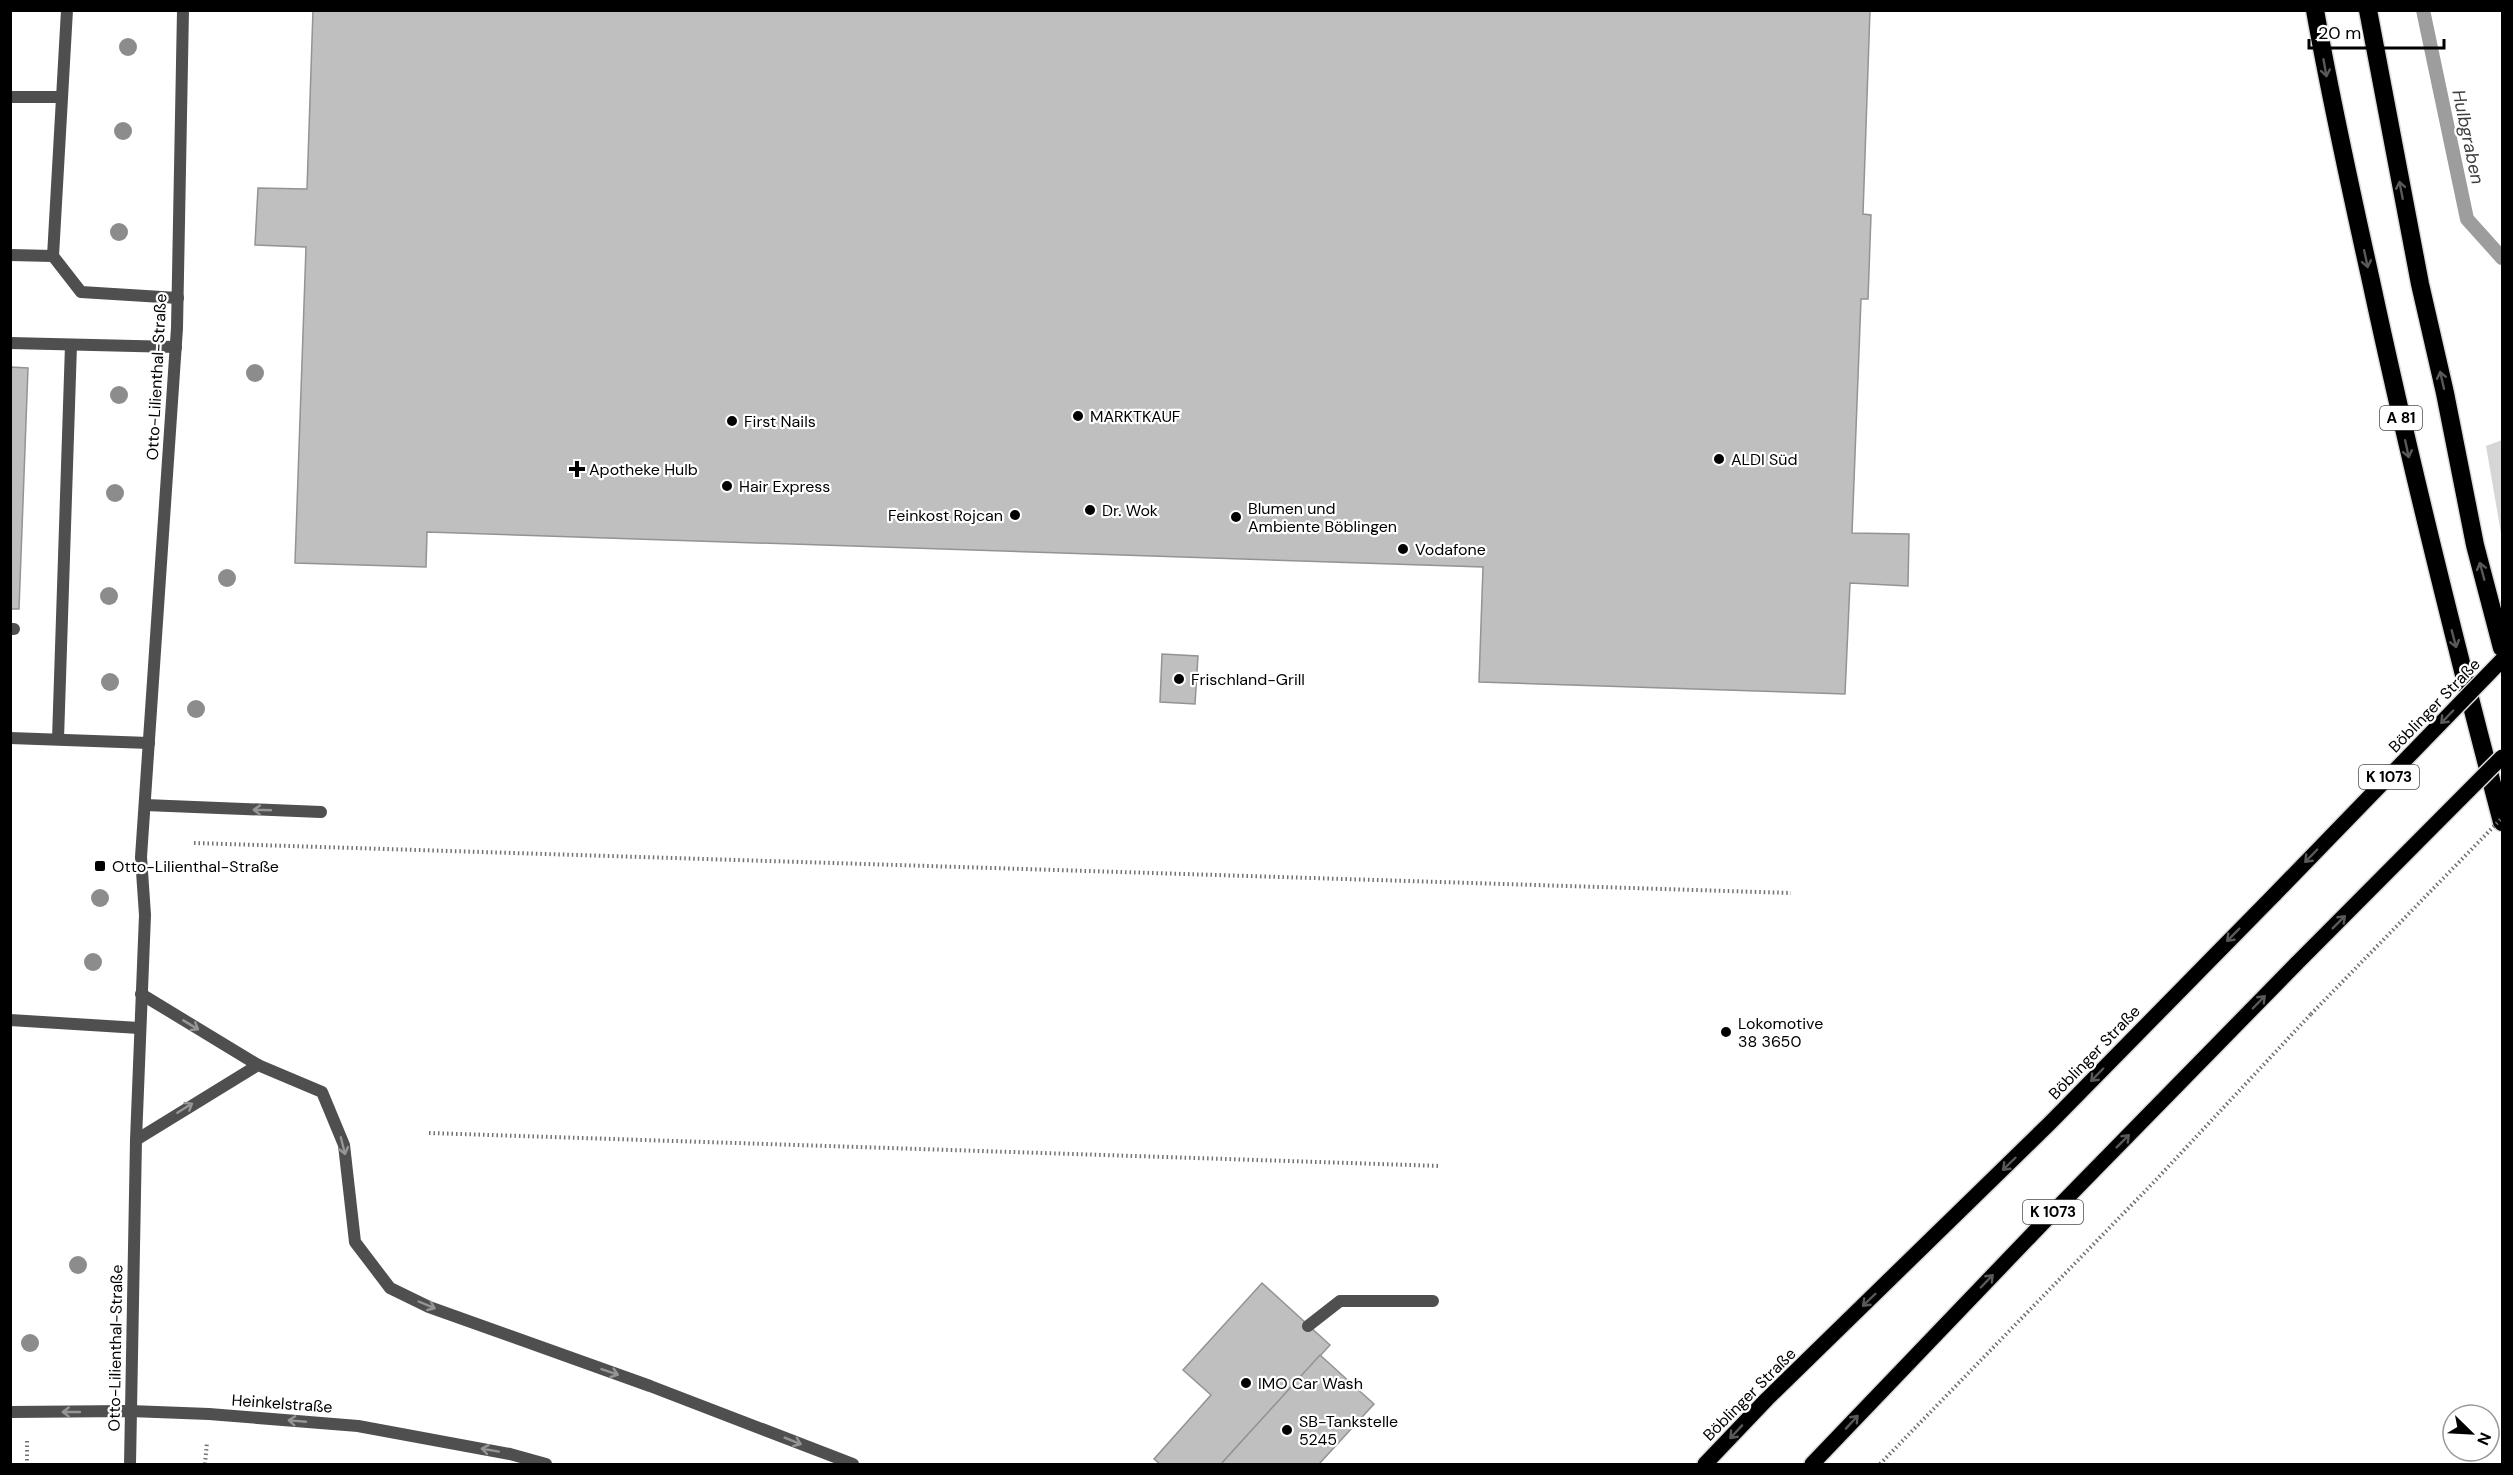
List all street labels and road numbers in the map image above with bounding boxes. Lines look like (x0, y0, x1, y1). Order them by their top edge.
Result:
street label: Otto-Lilienthal-Straße (142, 293, 171, 461)
road number: A 81 (2380, 406, 2422, 430)
street label: Böblinger Straße (2384, 654, 2485, 757)
road number: K 1073 (2359, 765, 2419, 789)
street label: Böblinger Straße (2044, 1001, 2145, 1104)
road number: K 1073 (2023, 1200, 2083, 1224)
street label: Otto-Lilienthal-Straße (104, 1264, 127, 1432)
street label: Böblinger Straße (1698, 1343, 1800, 1445)
street label: Heinkelstraße (231, 1389, 333, 1418)

